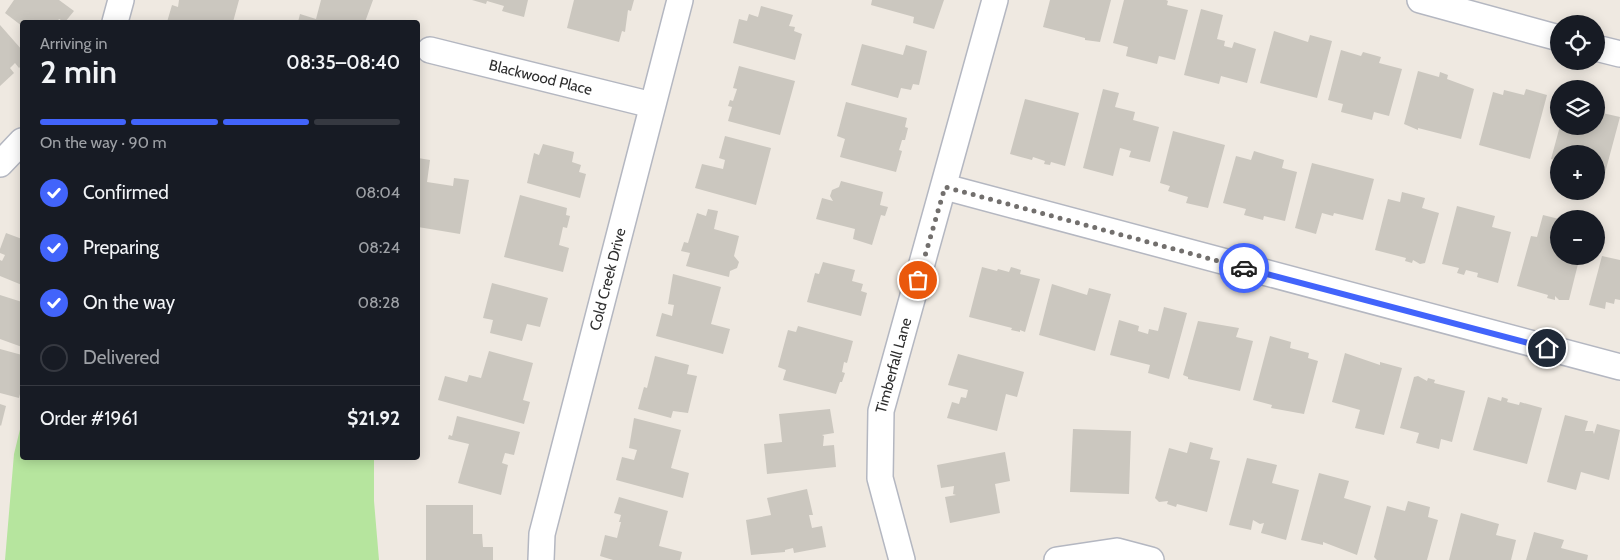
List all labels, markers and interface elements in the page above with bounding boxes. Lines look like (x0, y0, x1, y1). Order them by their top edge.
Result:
map controls (1550, 15, 1605, 265)
button: locate (1550, 15, 1605, 70)
text: Arriving in (40, 34, 107, 53)
text: 08:35–08:40 (286, 51, 400, 74)
text: 2 min (40, 52, 117, 91)
street label: Blackwood Place (487, 56, 594, 99)
button: layers (1550, 80, 1605, 135)
text: On the way · 90 m (40, 133, 166, 152)
button: + (1550, 145, 1605, 200)
icon: check (40, 179, 68, 207)
text: Confirmed (83, 181, 169, 204)
text: 08:04 (355, 183, 400, 202)
button: − (1550, 210, 1605, 265)
street label: Cold Creek Drive (586, 226, 630, 333)
icon: check (40, 234, 68, 262)
text: Preparing (83, 236, 159, 259)
text: 08:24 (358, 238, 400, 257)
courier (1219, 243, 1269, 293)
icon: car (1230, 254, 1258, 282)
pin (897, 259, 939, 301)
icon: bag (904, 266, 932, 294)
icon: check (40, 289, 68, 317)
text: On the way (83, 291, 175, 314)
text: 08:28 (358, 293, 400, 312)
street label: Timberfall Lane (872, 316, 915, 415)
pin (1526, 327, 1568, 369)
icon: home (1533, 334, 1561, 362)
text: Delivered (83, 346, 160, 369)
text: Order #1961 (40, 407, 138, 430)
text: $21.92 (347, 407, 400, 430)

